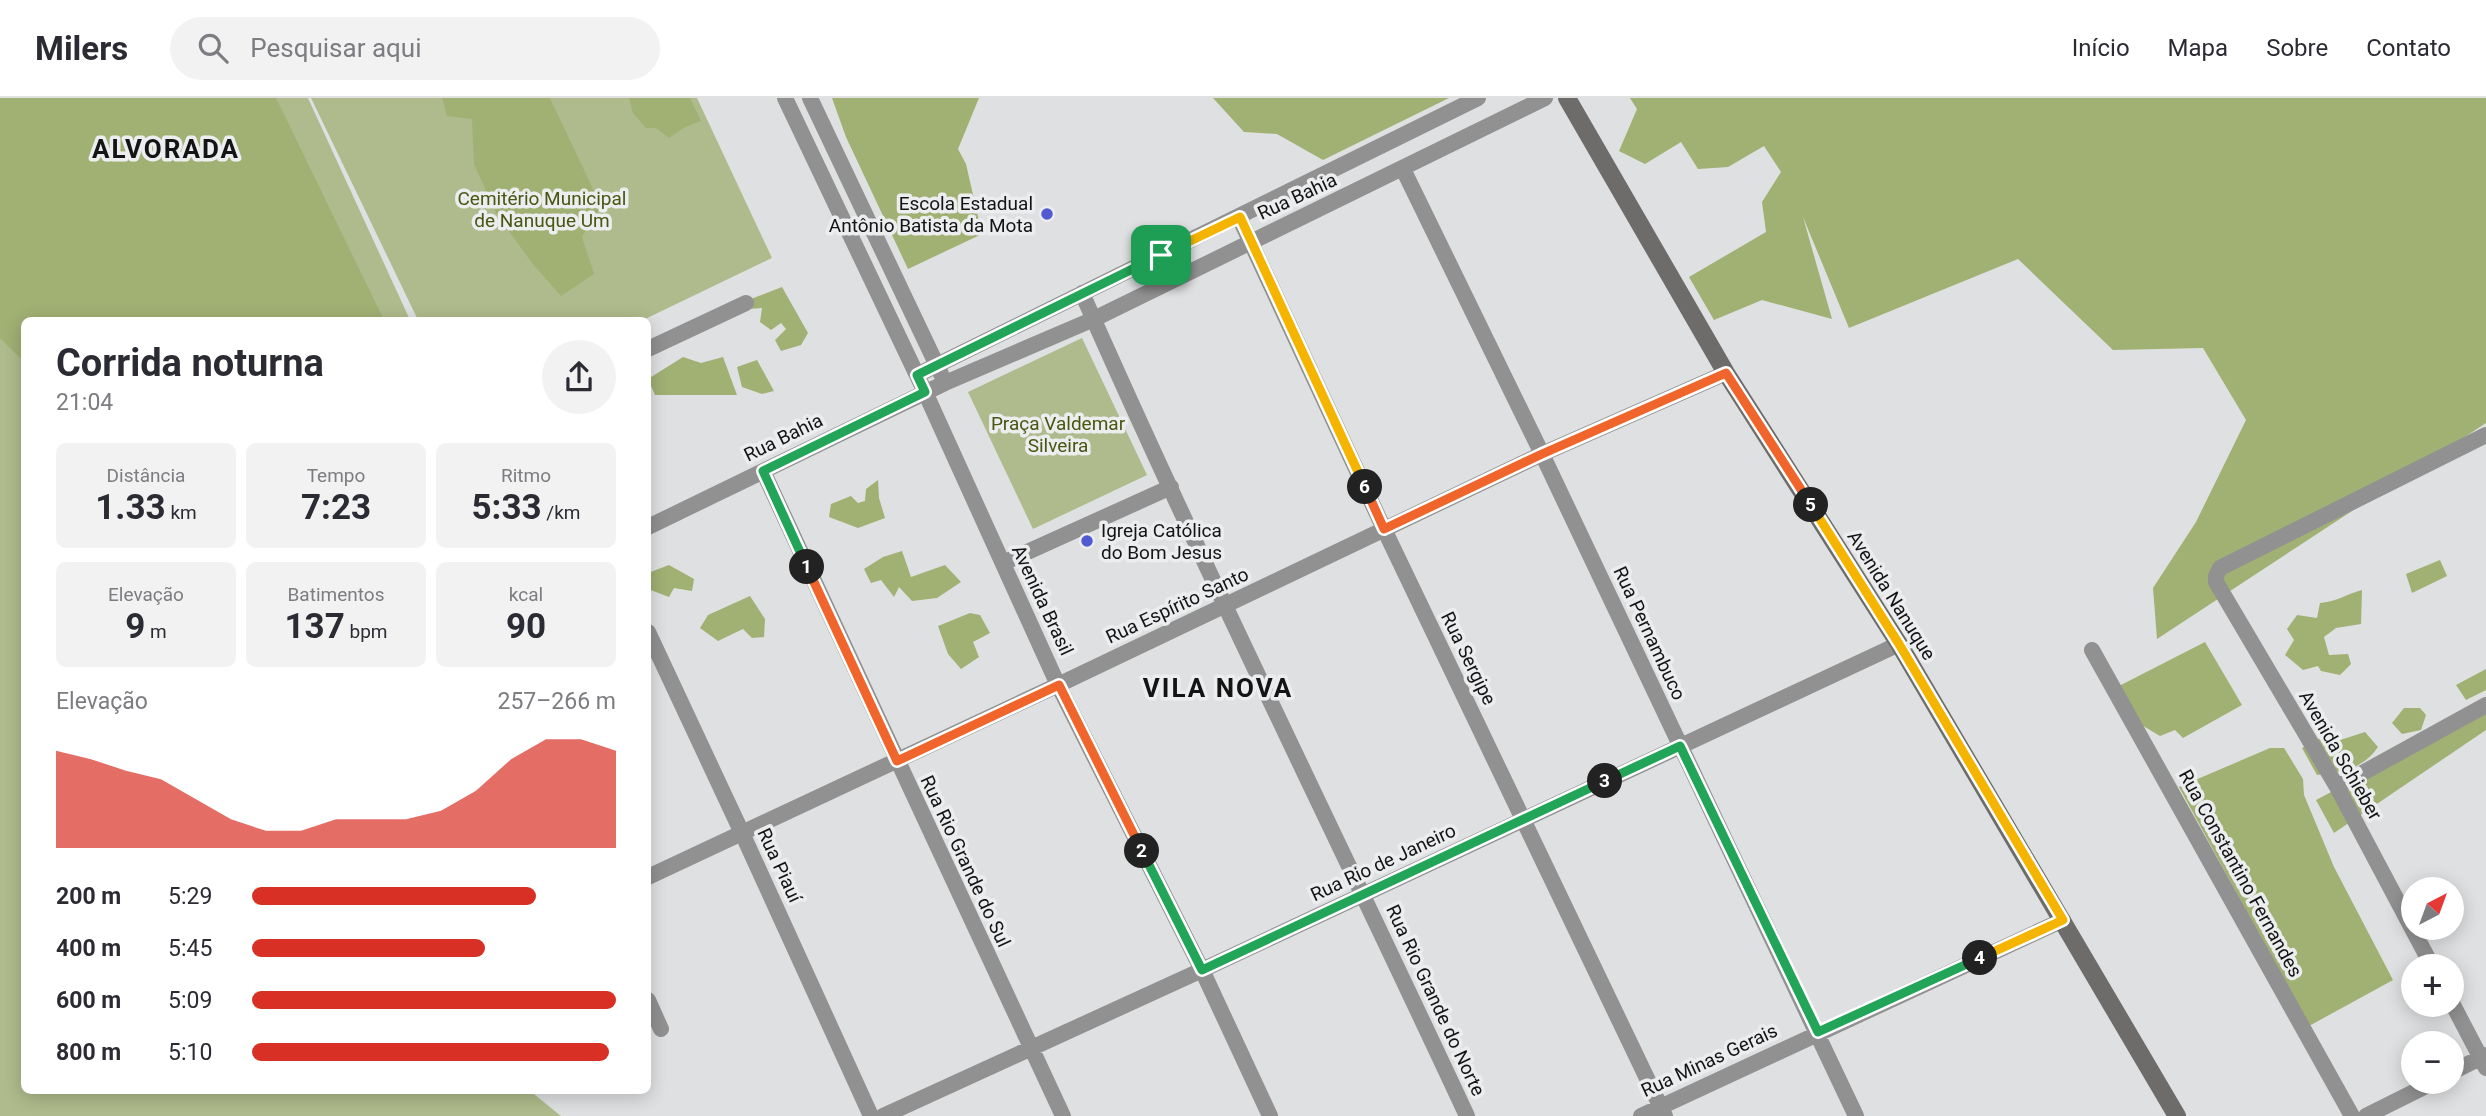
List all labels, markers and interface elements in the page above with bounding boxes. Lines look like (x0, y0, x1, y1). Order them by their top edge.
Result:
search box (170, 17, 660, 80)
text: Milers (35, 29, 128, 68)
icon: search (194, 29, 232, 67)
text: Pesquisar aqui (250, 33, 422, 63)
text: Início (2072, 34, 2130, 62)
text: Mapa (2168, 34, 2228, 62)
text: Sobre (2266, 34, 2328, 62)
text: Contato (2366, 34, 2451, 62)
district label: ALVORADA (92, 134, 240, 164)
street label: Rua Bahia (1254, 168, 1341, 225)
park label: Cemitério Municipal de Nanuque Um (458, 187, 627, 232)
place label: Escola Estadual Antônio Batista da Mota (829, 192, 1033, 237)
marker: Escola Estadual Antônio Batista da Mota (1039, 206, 1055, 222)
pin (1131, 225, 1191, 285)
icon: arrive (1142, 236, 1180, 274)
button: share (542, 340, 616, 414)
text: Corrida noturna (56, 341, 324, 385)
text: 21:04 (56, 389, 113, 416)
street label: Rua Bahia (740, 409, 826, 466)
park label: Praça Valdemar Silveira (991, 412, 1126, 457)
text: Distância (107, 464, 185, 487)
text: Tempo (307, 464, 365, 487)
text: Ritmo (501, 464, 551, 487)
pin: 6 (1348, 470, 1382, 504)
text: 6 (1359, 475, 1370, 498)
text: 1.33 (95, 487, 166, 528)
text: 7:23 (301, 487, 371, 528)
text: 5:33 (472, 487, 542, 528)
pin: 5 (1794, 488, 1828, 522)
text: 5 (1805, 493, 1816, 516)
text: km (166, 501, 197, 524)
text: /km (542, 501, 580, 524)
place label: Igreja Católica do Bom Jesus (1101, 519, 1222, 564)
street label: Avenida Nanuque (1843, 526, 1941, 664)
marker: Igreja Católica do Bom Jesus (1079, 533, 1095, 549)
street label: Avenida Brasil (1007, 541, 1078, 659)
pin: 1 (790, 550, 824, 584)
text: 1 (801, 555, 812, 578)
street label: Rua Espírito Santo (1102, 562, 1252, 649)
street label: Rua Pernambuco (1608, 563, 1691, 704)
text: Elevação (108, 583, 184, 606)
text: Batimentos (288, 583, 384, 606)
text: kcal (509, 583, 543, 606)
text: 9 (125, 606, 145, 647)
text: 137 (285, 606, 345, 647)
text: 90 (506, 606, 546, 647)
street label: Rua Sergipe (1436, 608, 1501, 709)
text: m (145, 620, 167, 643)
text: bpm (345, 620, 387, 643)
district label: VILA NOVA (1143, 673, 1293, 703)
street label: Avenida Schieber (2294, 686, 2387, 824)
text: Elevação (56, 688, 148, 715)
text: 257–266 m (497, 688, 616, 715)
pin: 3 (1588, 764, 1622, 798)
street label: Rua Constantino Fernandes (2174, 766, 2307, 981)
text: 3 (1599, 769, 1610, 792)
street label: Rua Rio Grande do Sul (916, 772, 1016, 951)
street label: Rua Rio de Janeiro (1307, 819, 1460, 906)
street label: Rua Piauí (752, 824, 807, 907)
pin: 2 (1124, 834, 1160, 868)
text: 2 (1136, 839, 1147, 862)
north arrow (2401, 877, 2464, 940)
map controls (2401, 877, 2464, 1094)
text: 200 m (56, 883, 121, 910)
text: 5:29 (168, 883, 212, 910)
street label: Rua Rio Grande do Norte (1381, 901, 1490, 1099)
text: 400 m (56, 935, 121, 962)
text: 5:45 (168, 935, 212, 962)
pin: 4 (1962, 940, 1997, 976)
text: 4 (1974, 946, 1985, 969)
button: + (2401, 954, 2464, 1017)
text: 600 m (56, 987, 121, 1014)
text: 5:09 (168, 987, 212, 1014)
street label: Rua Minas Gerais (1637, 1019, 1781, 1102)
button: − (2401, 1031, 2464, 1094)
text: 800 m (56, 1039, 121, 1066)
text: 5:10 (168, 1039, 212, 1066)

